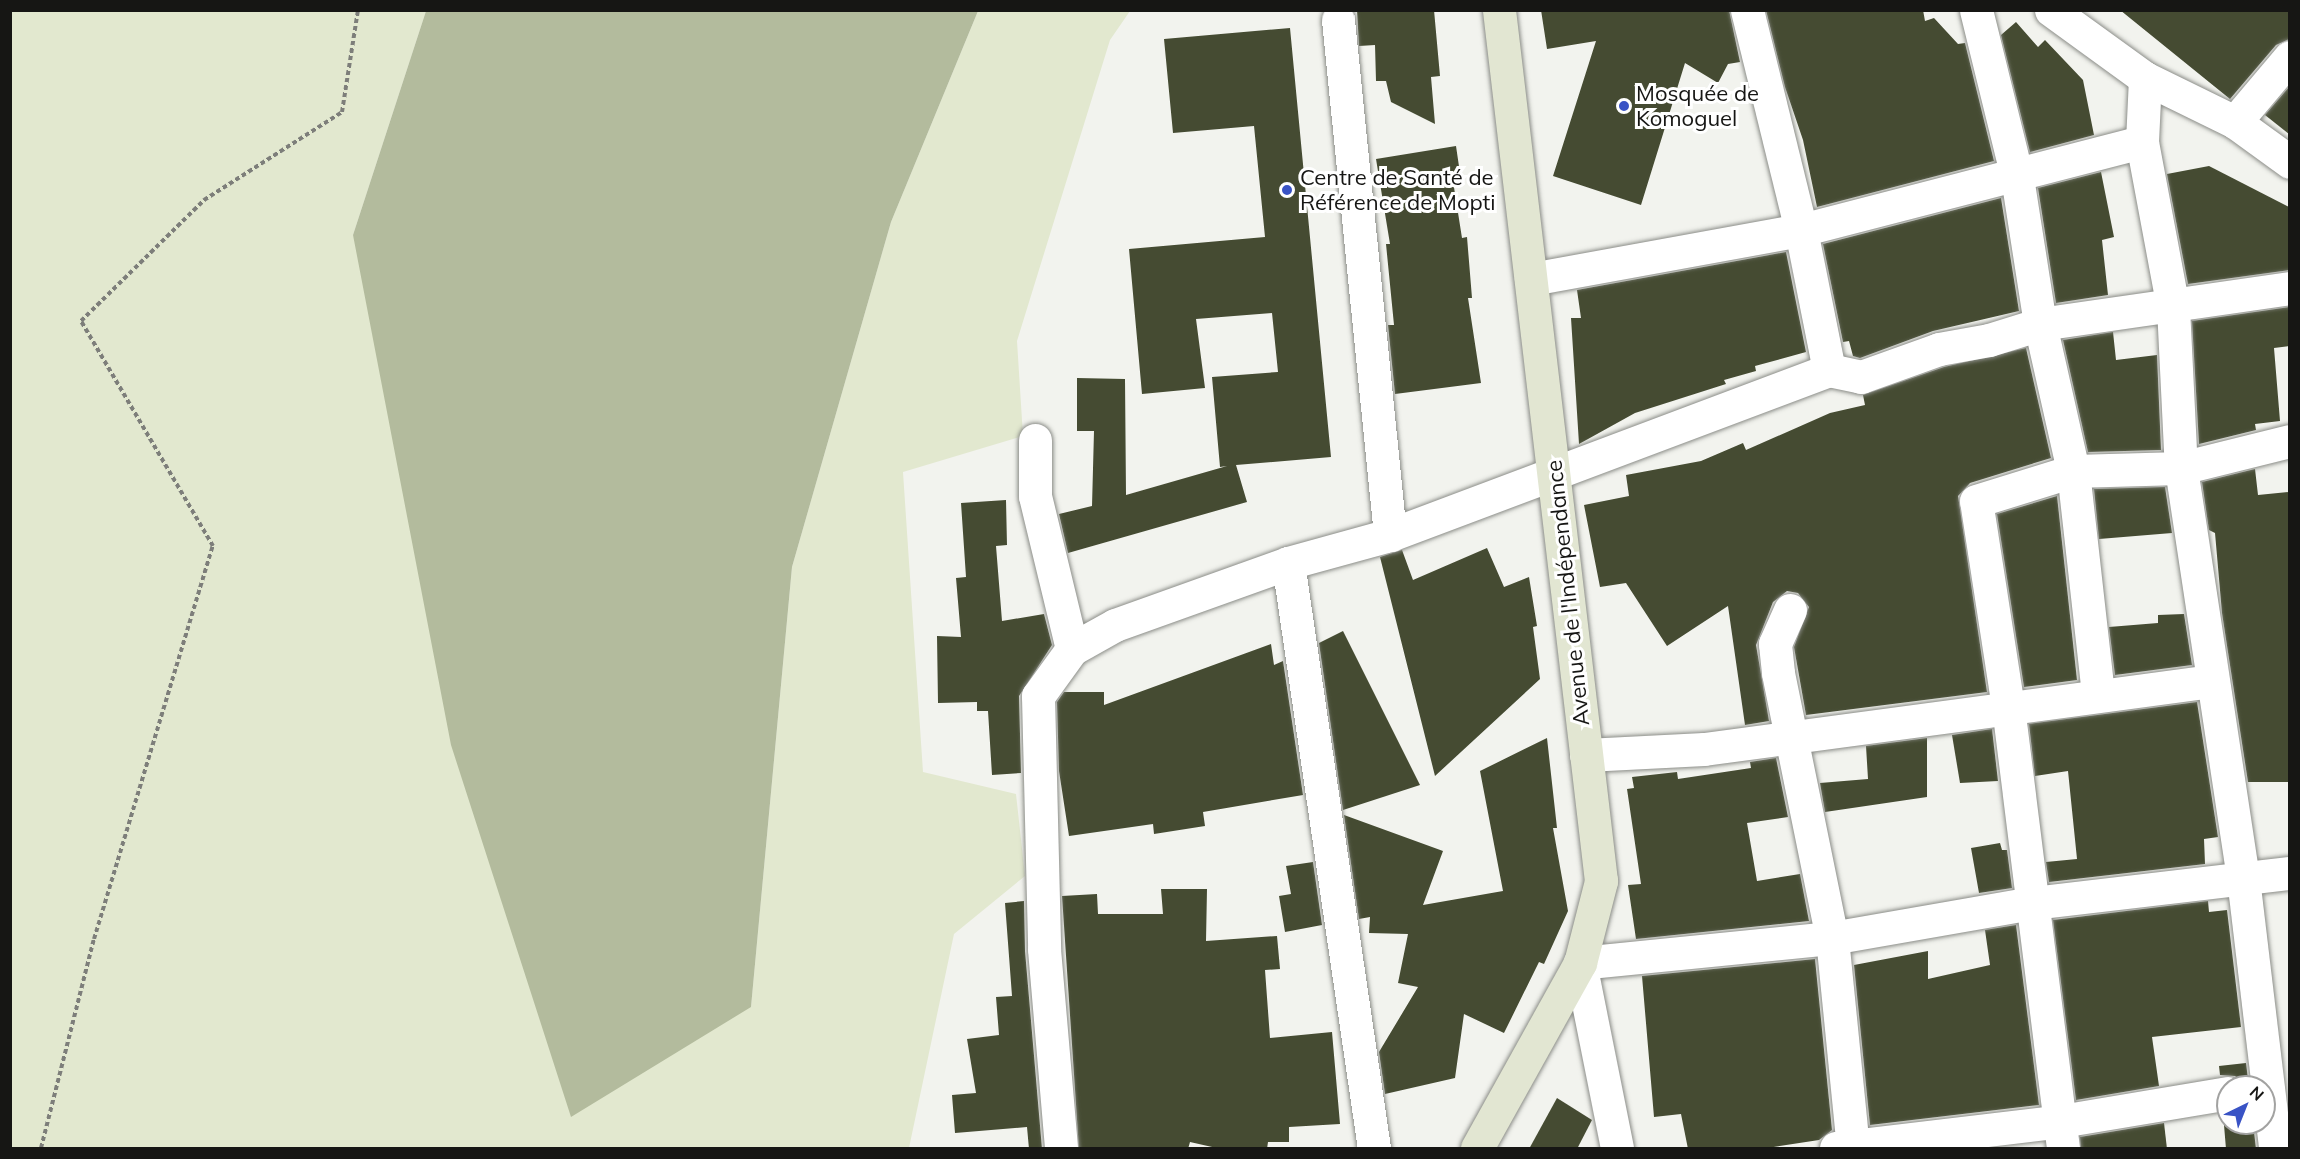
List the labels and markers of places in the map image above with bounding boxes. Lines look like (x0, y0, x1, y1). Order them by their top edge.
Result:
place label: Mosquée de Komoguel (1636, 80, 1759, 132)
marker: Mosquée de Komoguel (1617, 99, 1631, 113)
place label: Centre de Santé de Référence de Mopti (1300, 164, 1495, 216)
marker: Centre de Santé de Référence de Mopti (1278, 181, 1296, 199)

